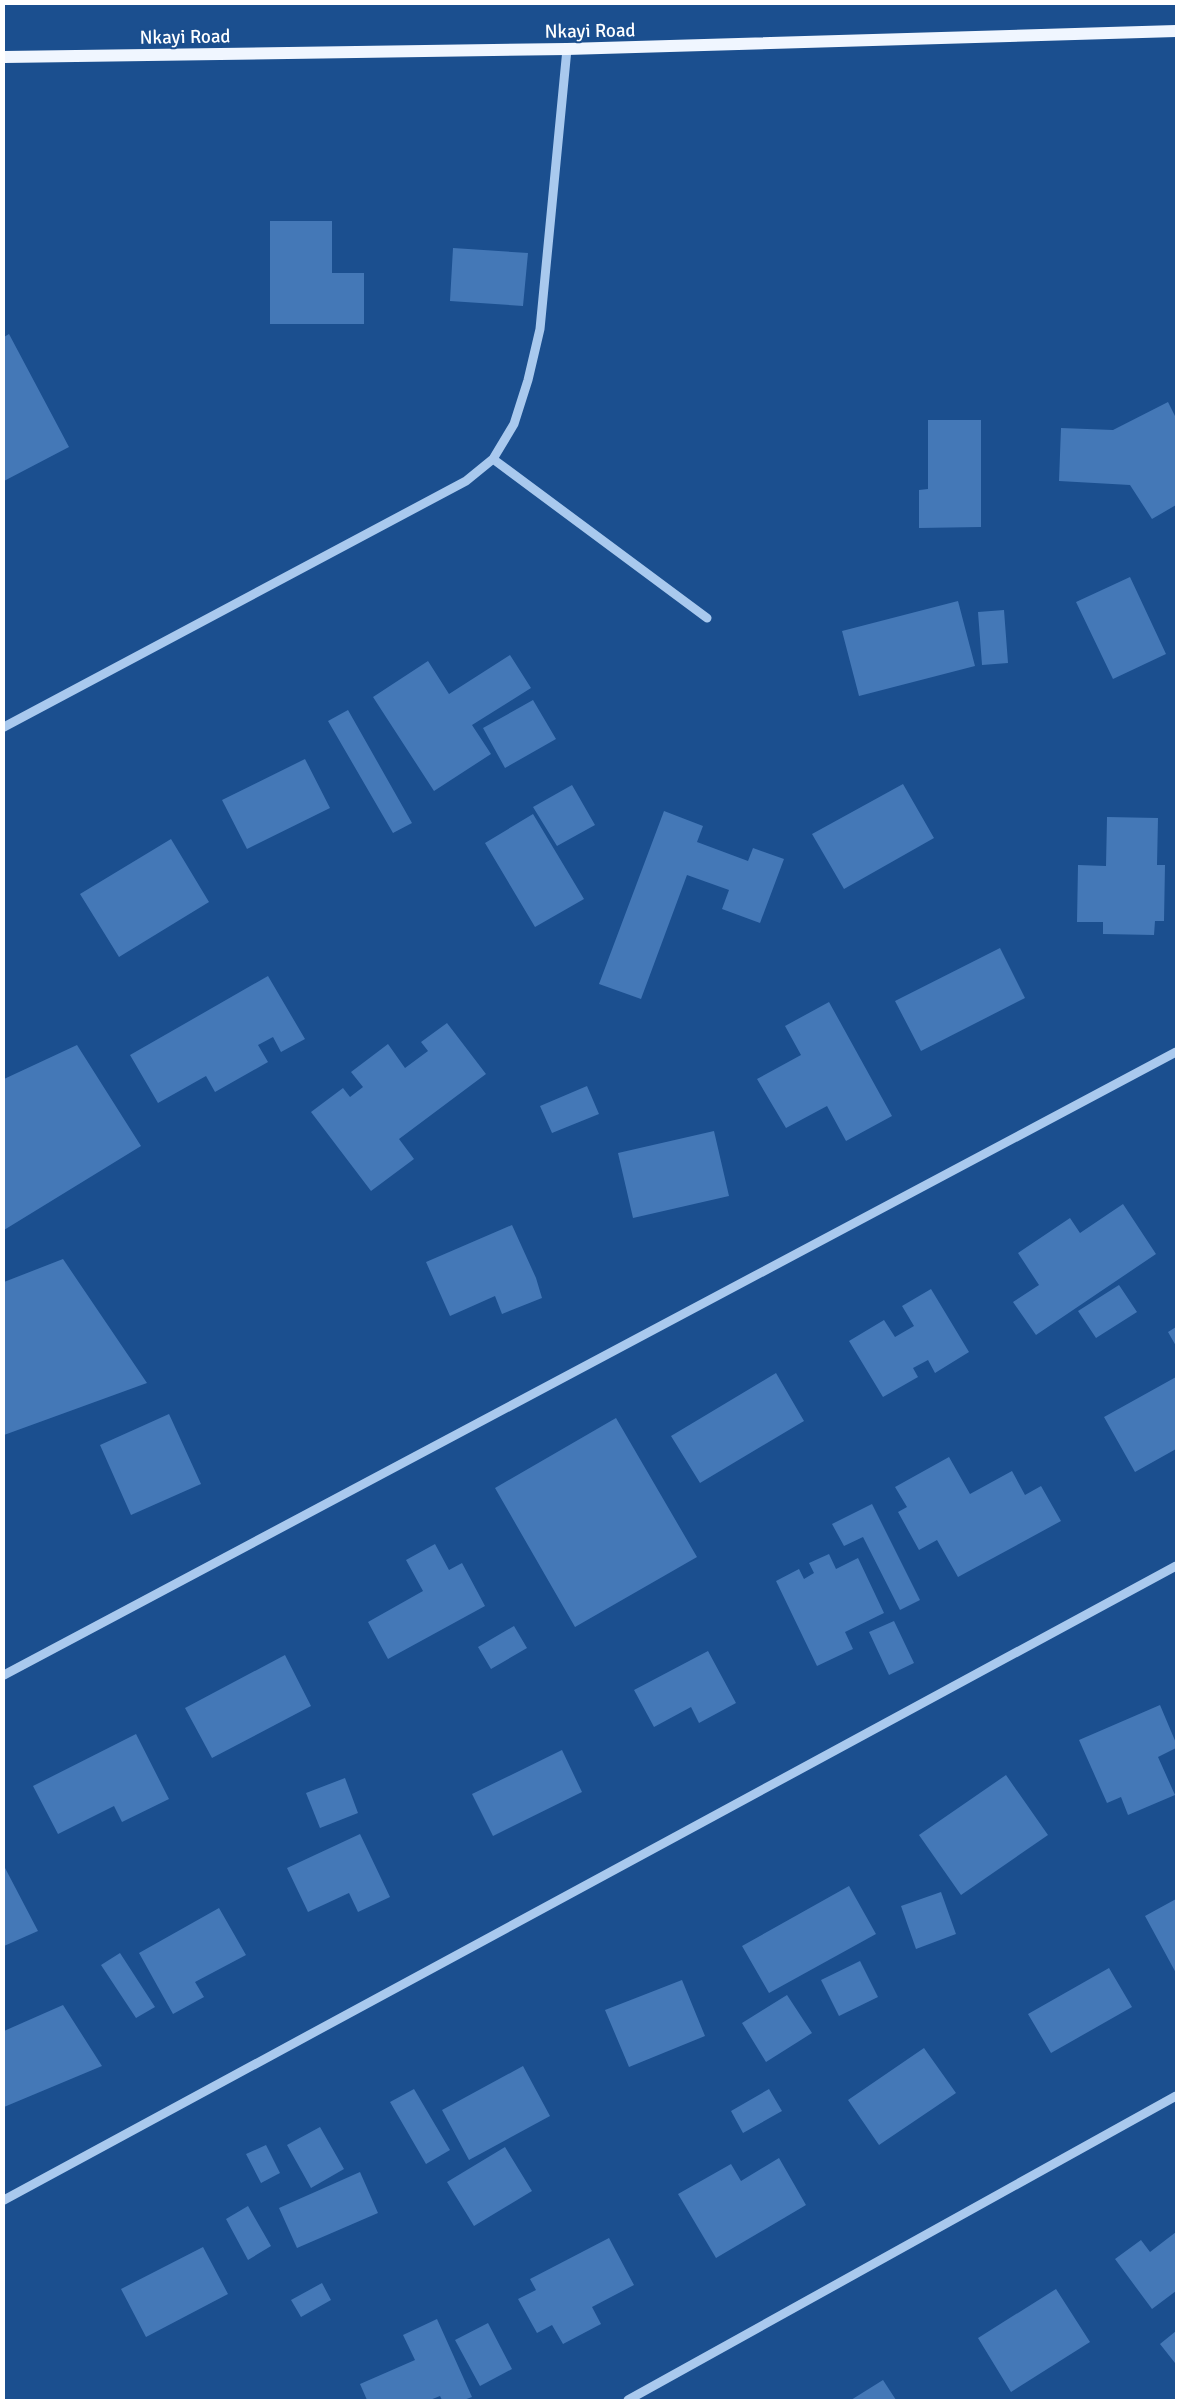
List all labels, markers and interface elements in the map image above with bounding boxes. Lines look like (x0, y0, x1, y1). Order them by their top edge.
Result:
street label: Nkayi Road (544, 18, 636, 44)
street label: Nkayi Road (139, 24, 231, 50)

